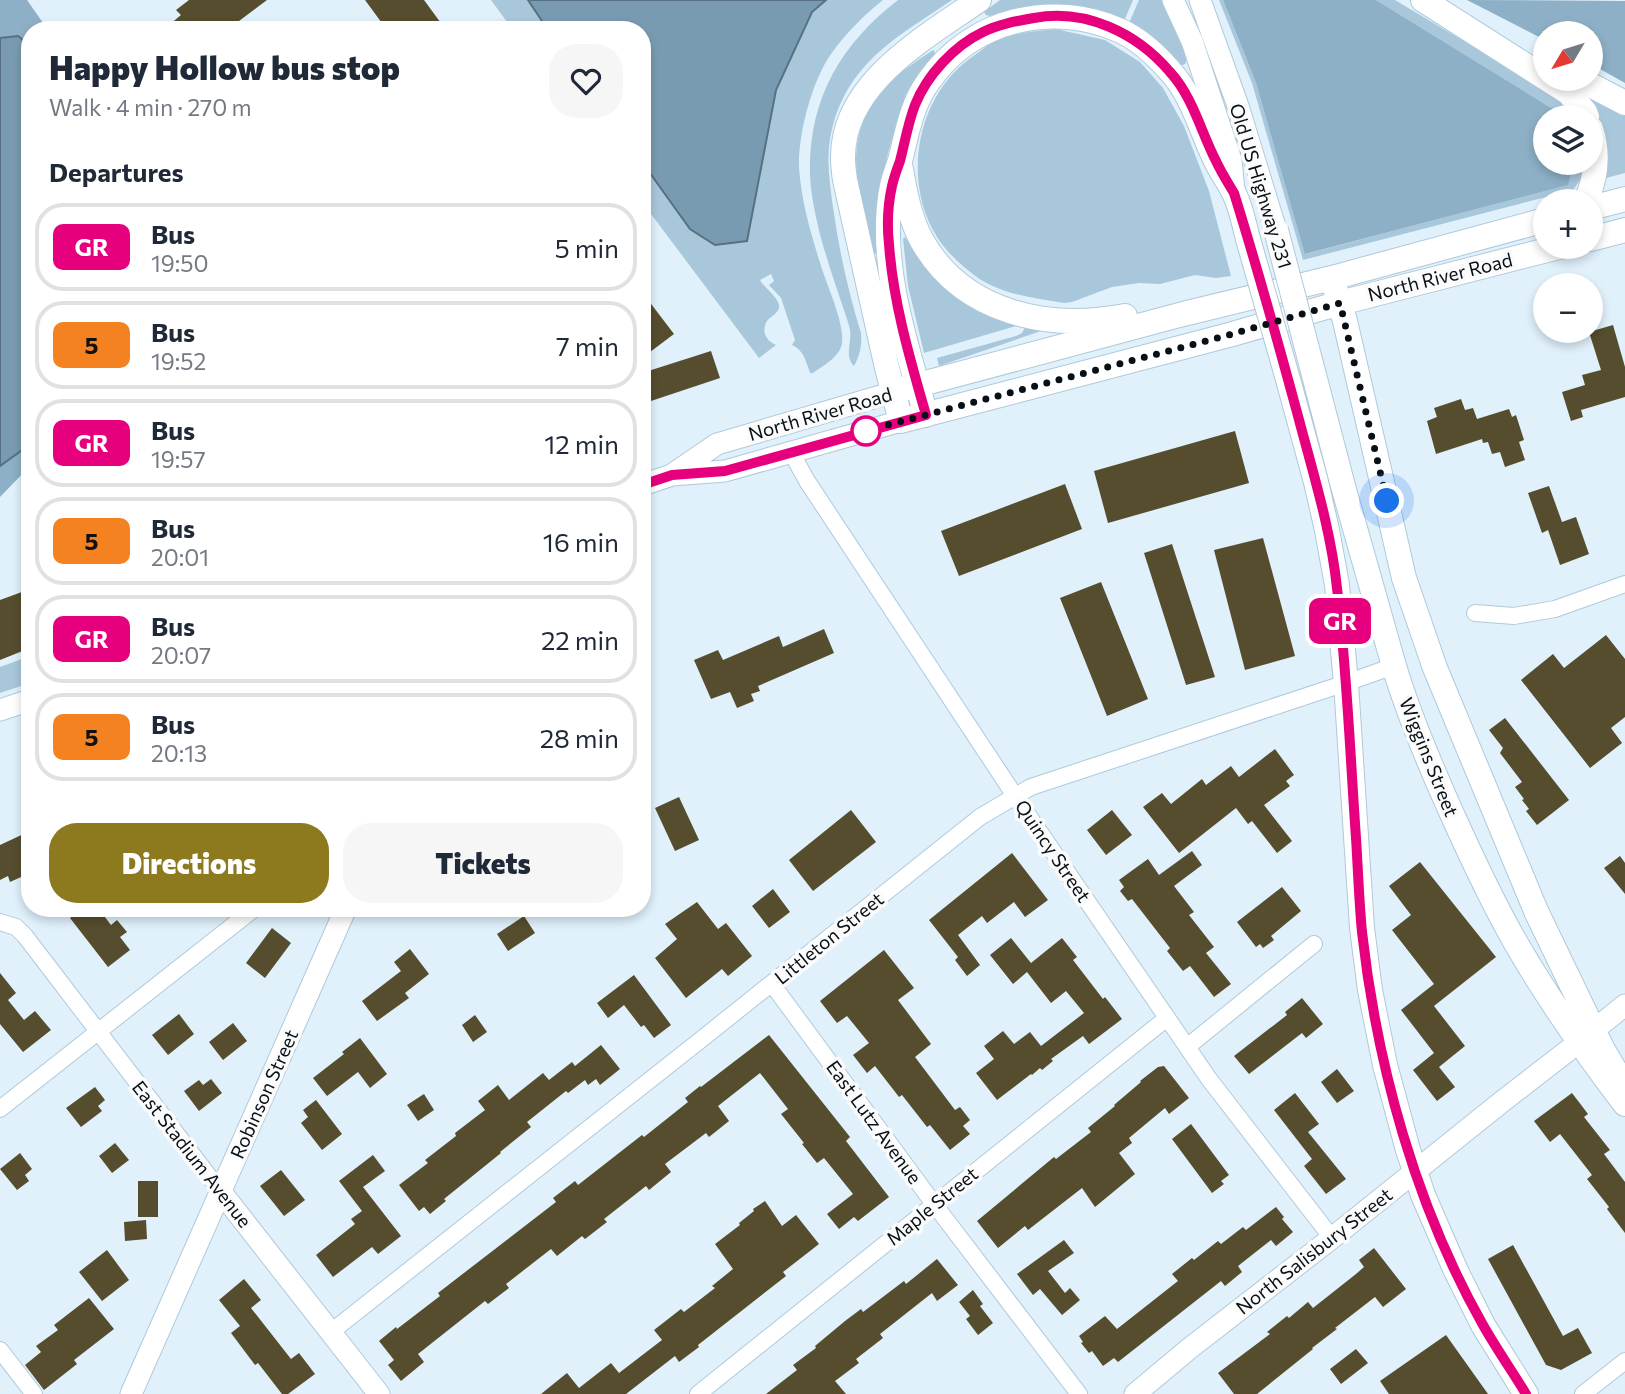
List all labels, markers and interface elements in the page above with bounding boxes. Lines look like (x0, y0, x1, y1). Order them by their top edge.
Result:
north arrow (1533, 21, 1603, 91)
map controls (1533, 21, 1603, 343)
button: heart (549, 44, 623, 118)
text: Happy Hollow bus stop (49, 46, 400, 87)
text: Walk · 4 min · 270 m (49, 93, 252, 121)
street label: Old US Highway 231 (1225, 101, 1298, 271)
button: layers (1533, 105, 1603, 175)
text: Departures (49, 156, 184, 187)
button: + (1533, 189, 1603, 259)
text: Bus (151, 218, 195, 249)
text: GR (74, 232, 109, 261)
text: 5 min (555, 232, 619, 263)
street label: North River Road (1365, 247, 1515, 306)
text: 19:50 (151, 249, 208, 277)
button: − (1533, 273, 1603, 343)
text: Bus (151, 316, 195, 347)
text: 5 (85, 330, 99, 359)
text: 7 min (556, 330, 619, 361)
text: 19:52 (151, 347, 206, 375)
street label: North River Road (745, 382, 894, 445)
text: Bus (151, 414, 195, 445)
unlabelled marker (851, 416, 881, 446)
text: GR (74, 428, 109, 457)
text: 12 min (544, 428, 619, 459)
text: 19:57 (151, 445, 206, 473)
your location (1369, 483, 1404, 518)
text: Bus (151, 512, 195, 543)
text: 5 (85, 526, 99, 555)
text: 16 min (543, 526, 619, 557)
text: 20:01 (151, 543, 209, 571)
line badge: GR (1308, 598, 1372, 644)
text: GR (1323, 606, 1357, 635)
text: Bus (151, 610, 195, 641)
text: GR (74, 624, 109, 653)
text: 22 min (541, 624, 619, 655)
text: 20:07 (151, 641, 211, 669)
street label: Wiggins Street (1395, 694, 1464, 820)
text: Bus (151, 708, 195, 739)
text: 5 (85, 722, 99, 751)
text: 28 min (540, 722, 619, 753)
text: 20:13 (151, 739, 207, 767)
street label: Quincy Street (1011, 795, 1096, 906)
button: Directions (49, 823, 329, 903)
button: Tickets (343, 823, 623, 903)
street label: Littleton Street (770, 887, 888, 988)
street label: Robinson Street (225, 1026, 302, 1162)
street label: East Lutz Avenue (822, 1056, 927, 1188)
street label: East Stadium Avenue (128, 1076, 257, 1232)
street label: Maple Street (881, 1162, 982, 1250)
street label: North Salisbury Street (1231, 1182, 1396, 1319)

